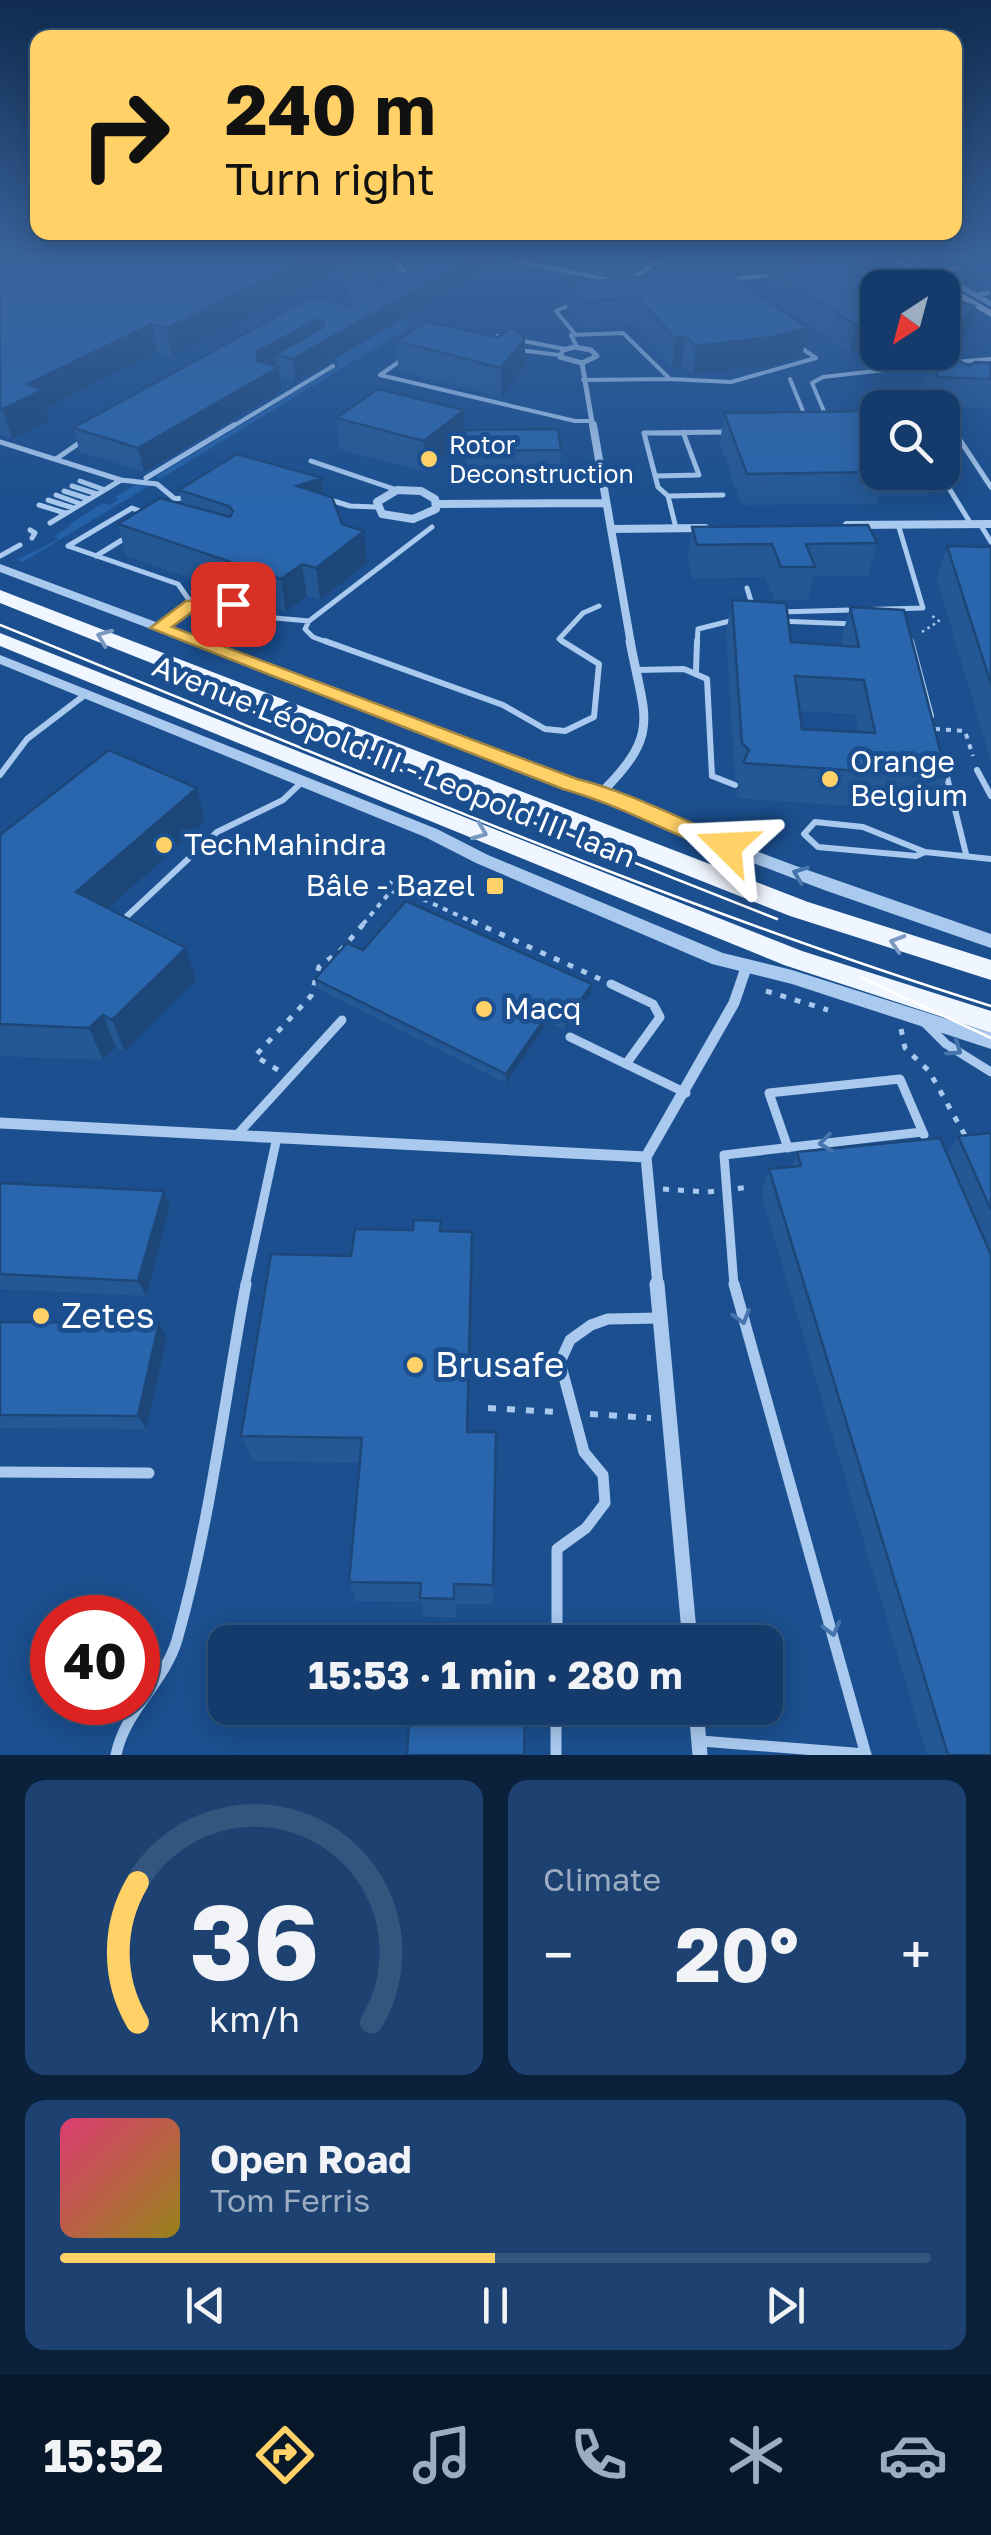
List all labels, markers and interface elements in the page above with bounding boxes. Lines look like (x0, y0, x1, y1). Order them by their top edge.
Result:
text: 240 m (225, 66, 436, 150)
icon: right (60, 70, 190, 200)
text: Turn right (225, 151, 435, 205)
north arrow (860, 270, 960, 370)
map controls (860, 270, 960, 490)
button: search (860, 390, 960, 490)
place label: Rotor Deconstruction (449, 429, 634, 489)
marker: Rotor Deconstruction (418, 448, 440, 470)
pin (191, 562, 276, 647)
icon: arrive (206, 577, 261, 632)
one-way arrow (97, 629, 114, 649)
street label: Avenue Léopold III - Leopold III-laan (148, 647, 641, 875)
place label: Orange Belgium (850, 743, 968, 813)
marker: Orange Belgium (819, 768, 841, 790)
position arrow (675, 794, 779, 898)
one-way arrow (470, 821, 488, 841)
place label: TechMahindra (184, 826, 387, 862)
marker: TechMahindra (153, 834, 175, 856)
one-way arrow (793, 865, 810, 885)
place label: Bâle - Bazel (306, 867, 475, 903)
marker: Bâle - Bazel (484, 875, 506, 897)
one-way arrow (890, 934, 907, 955)
place label: Macq (504, 990, 582, 1026)
marker: Macq (473, 998, 495, 1020)
one-way arrow (944, 1036, 962, 1055)
one-way arrow (817, 1132, 833, 1153)
place label: Zetes (61, 1294, 154, 1336)
marker: Zetes (30, 1305, 52, 1327)
one-way arrow (730, 1308, 751, 1325)
place label: Brusafe (435, 1343, 564, 1385)
marker: Brusafe (404, 1354, 426, 1376)
speed limit sign: 40 (30, 1595, 160, 1725)
one-way arrow (820, 1620, 841, 1637)
text: 15:53 · 1 min · 280 m (308, 1652, 683, 1697)
text: Climate (543, 1860, 661, 1898)
text: 36 (189, 1878, 319, 2003)
text: 20° (675, 1908, 799, 1999)
text: − (543, 1921, 573, 1987)
text: + (901, 1921, 931, 1987)
text: km/h (209, 1997, 299, 2040)
text: Open Road (210, 2136, 412, 2181)
text: Tom Ferris (210, 2181, 370, 2219)
icon: previous (178, 2278, 233, 2333)
icon: pause (468, 2278, 523, 2333)
icon: next (758, 2278, 813, 2333)
icon: directions (250, 2420, 320, 2490)
icon: music (407, 2420, 477, 2490)
icon: phone (564, 2420, 634, 2490)
icon: climate (721, 2420, 791, 2490)
icon: car (878, 2420, 948, 2490)
text: 15:52 (43, 2428, 163, 2482)

